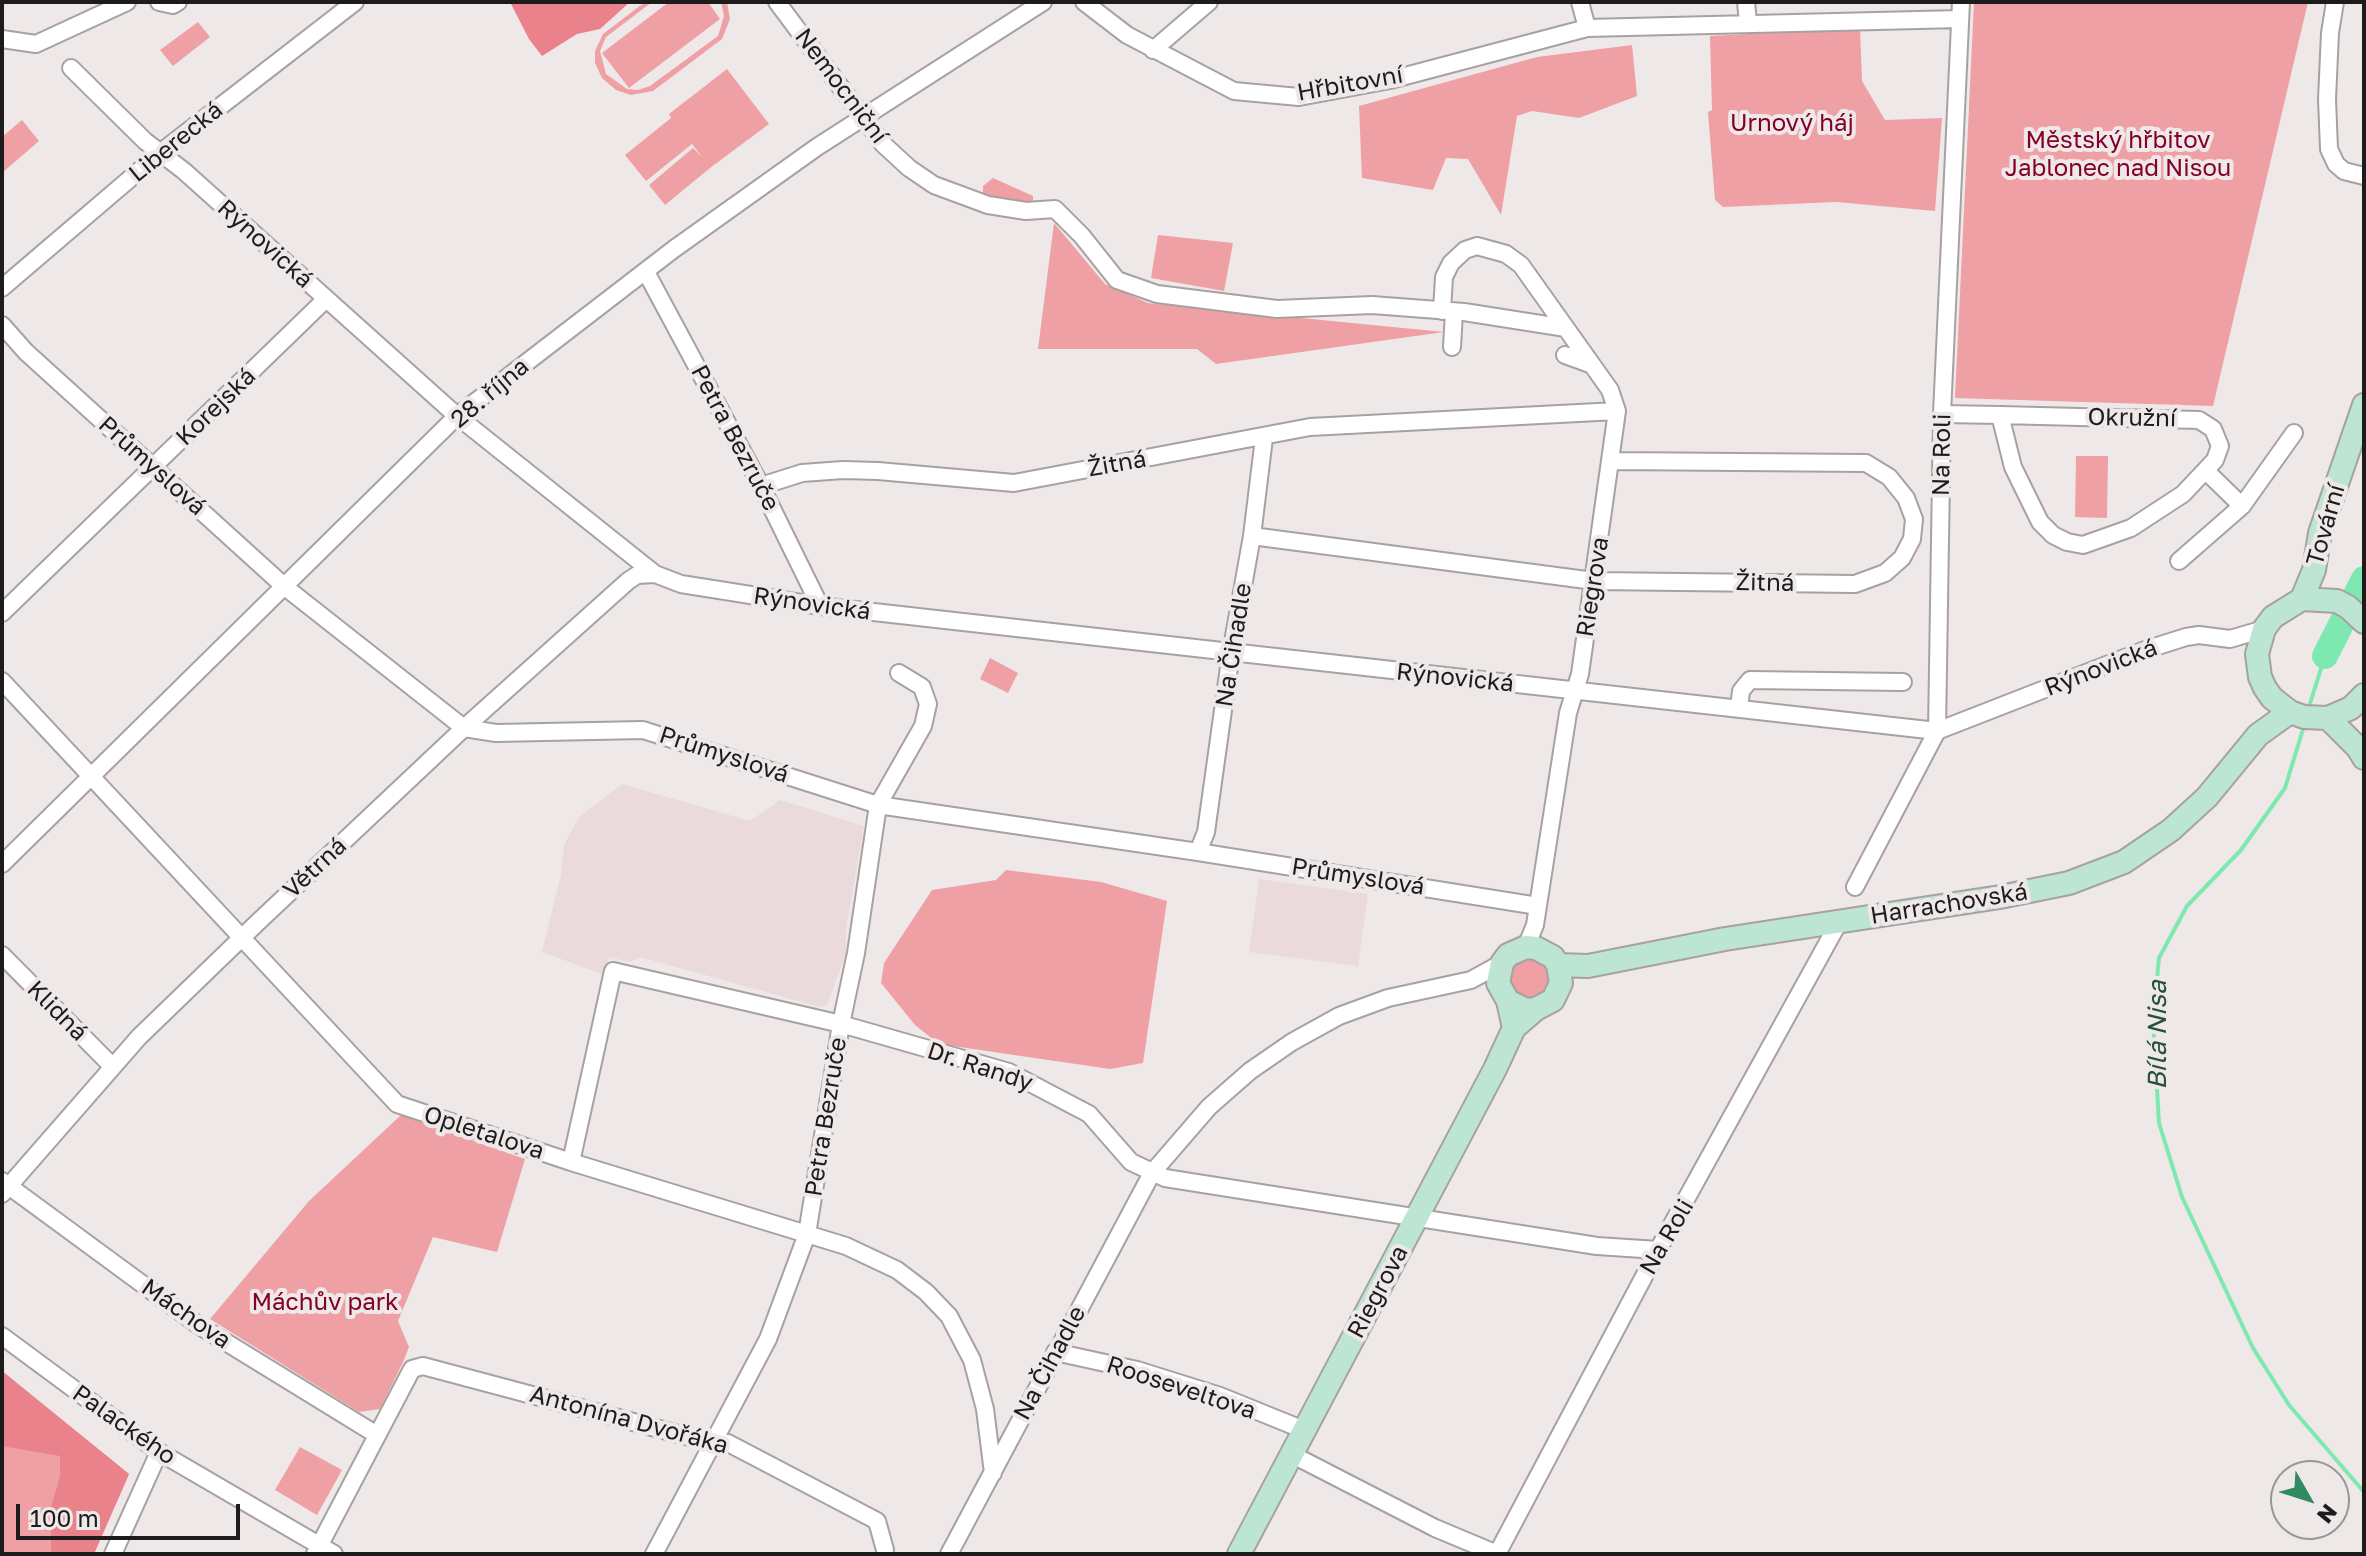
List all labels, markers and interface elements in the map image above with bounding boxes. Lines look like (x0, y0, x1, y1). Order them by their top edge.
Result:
street label: Nemocniční (788, 23, 894, 149)
street label: Hřbitovní (1295, 61, 1405, 107)
street label: Liberecká (123, 96, 229, 188)
park label: Urnový háj (1730, 109, 1854, 137)
park label: Městský hřbitov Jablonec nad Nisou (2005, 126, 2231, 182)
street label: Rýnovická (211, 194, 319, 294)
street label: 28. října (445, 352, 535, 434)
street label: Petra Bezruče (685, 360, 785, 516)
street label: Korejská (170, 362, 262, 452)
street label: Okružní (2087, 403, 2177, 433)
street label: Průmyslová (93, 410, 211, 522)
street label: Na Roli (1927, 414, 1957, 496)
street label: Žitná (1086, 445, 1148, 483)
street label: Tovární (2301, 481, 2351, 569)
street label: Riegrova (1571, 535, 1615, 639)
street label: Žitná (1735, 568, 1795, 598)
street label: Na Čihadle (1210, 581, 1258, 709)
street label: Rýnovická (751, 582, 873, 626)
street label: Rýnovická (2041, 633, 2161, 703)
street label: Rýnovická (1395, 657, 1515, 699)
street label: Průmyslová (656, 721, 792, 789)
street label: Větrná (277, 832, 353, 904)
street label: Průmyslová (1289, 852, 1427, 902)
street label: Harrachovská (1868, 877, 2030, 931)
street label: Klidná (21, 975, 93, 1047)
water label: Bílá Nisa (2142, 980, 2174, 1090)
street label: Petra Bezruče (799, 1035, 853, 1199)
street label: Dr. Randy (924, 1036, 1036, 1098)
street label: Opletalova (420, 1100, 548, 1166)
street label: Na Roli (1634, 1194, 1700, 1280)
street label: Riegrova (1342, 1241, 1414, 1343)
street label: Máchova (136, 1273, 236, 1355)
park label: Máchův park (251, 1288, 399, 1316)
street label: Na Čihadle (1008, 1301, 1092, 1425)
street label: Rooseveltova (1103, 1350, 1259, 1426)
street label: Palackého (67, 1379, 181, 1471)
street label: Antonína Dvořáka (527, 1380, 731, 1460)
north arrow (2270, 1460, 2350, 1540)
scale bar (20, 1488, 244, 1538)
text: N (2312, 1499, 2343, 1529)
text: 100 m (30, 1503, 99, 1532)

